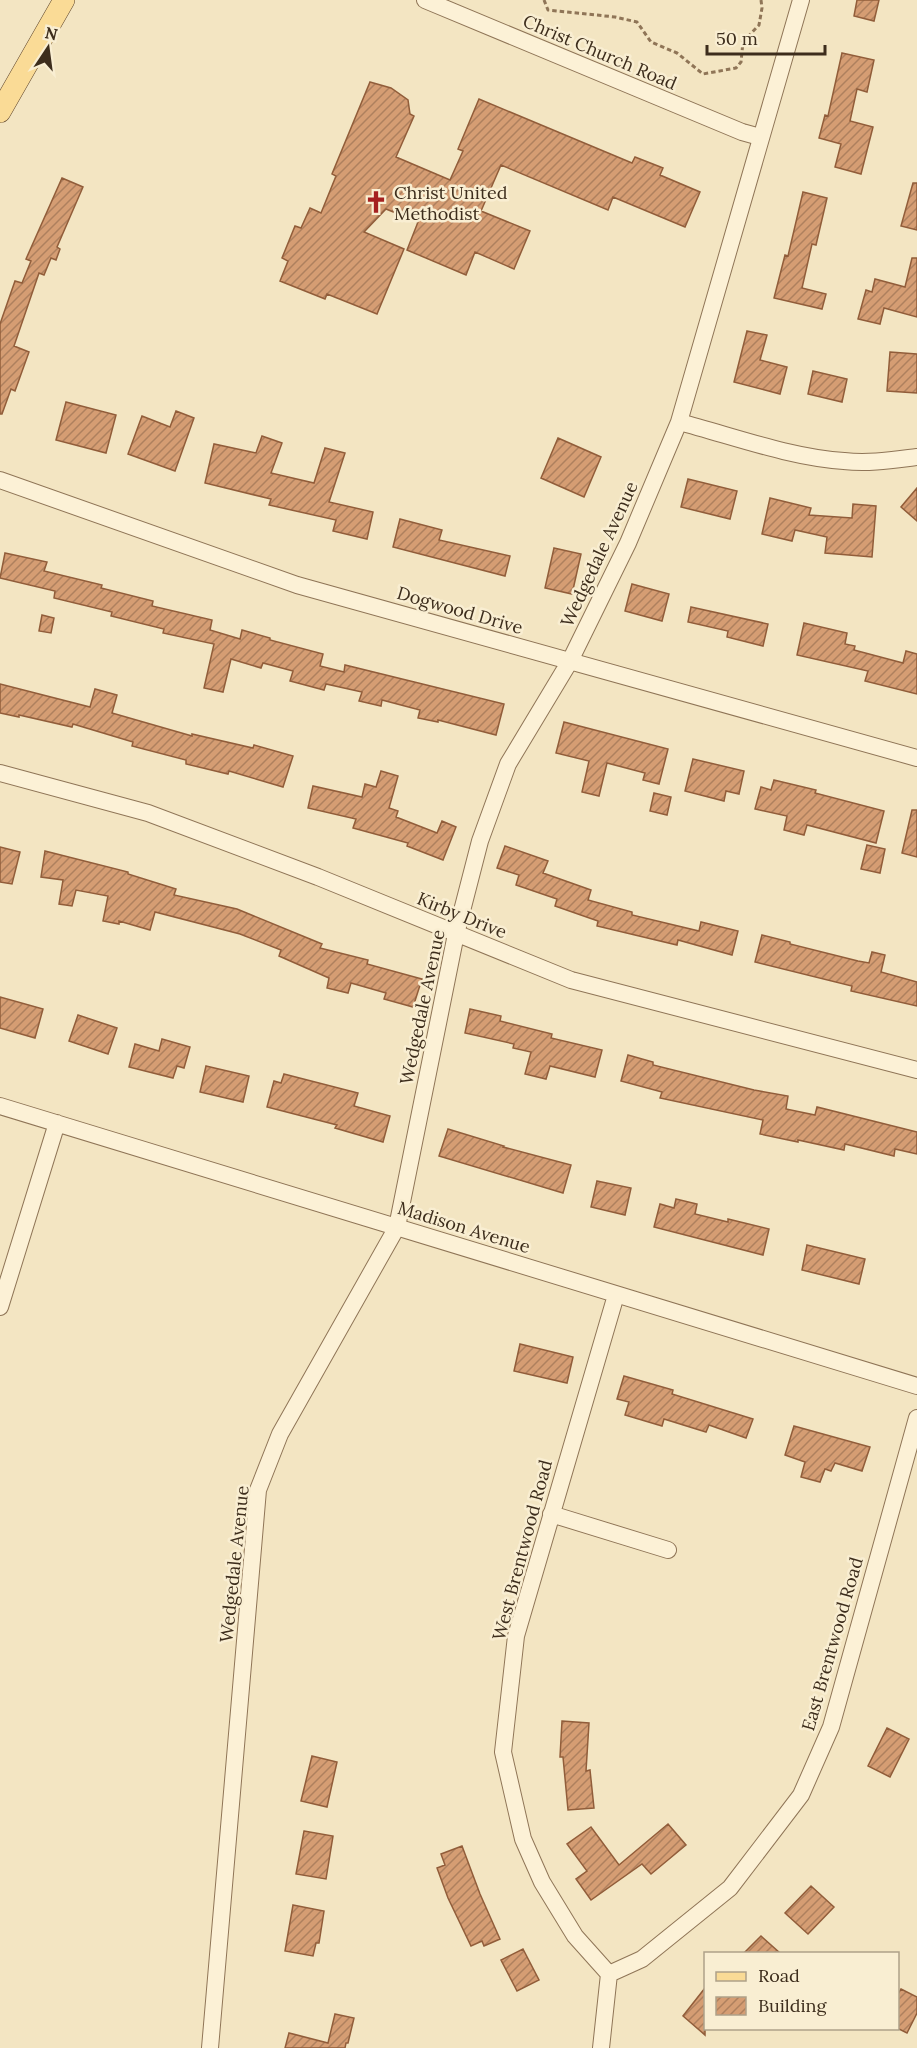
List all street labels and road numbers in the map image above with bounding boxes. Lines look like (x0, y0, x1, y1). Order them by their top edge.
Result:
street label: Christ Church Road (520, 9, 681, 95)
street label: Wedgedale Avenue (555, 477, 643, 630)
street label: Dogwood Drive (394, 581, 526, 639)
street label: Kirby Drive (414, 887, 510, 943)
street label: Wedgedale Avenue (394, 927, 450, 1087)
street label: Madison Avenue (395, 1196, 533, 1258)
street label: West Brentwood Road (487, 1457, 557, 1643)
street label: Wedgedale Avenue (214, 1484, 254, 1644)
street label: East Brentwood Road (796, 1554, 868, 1733)

